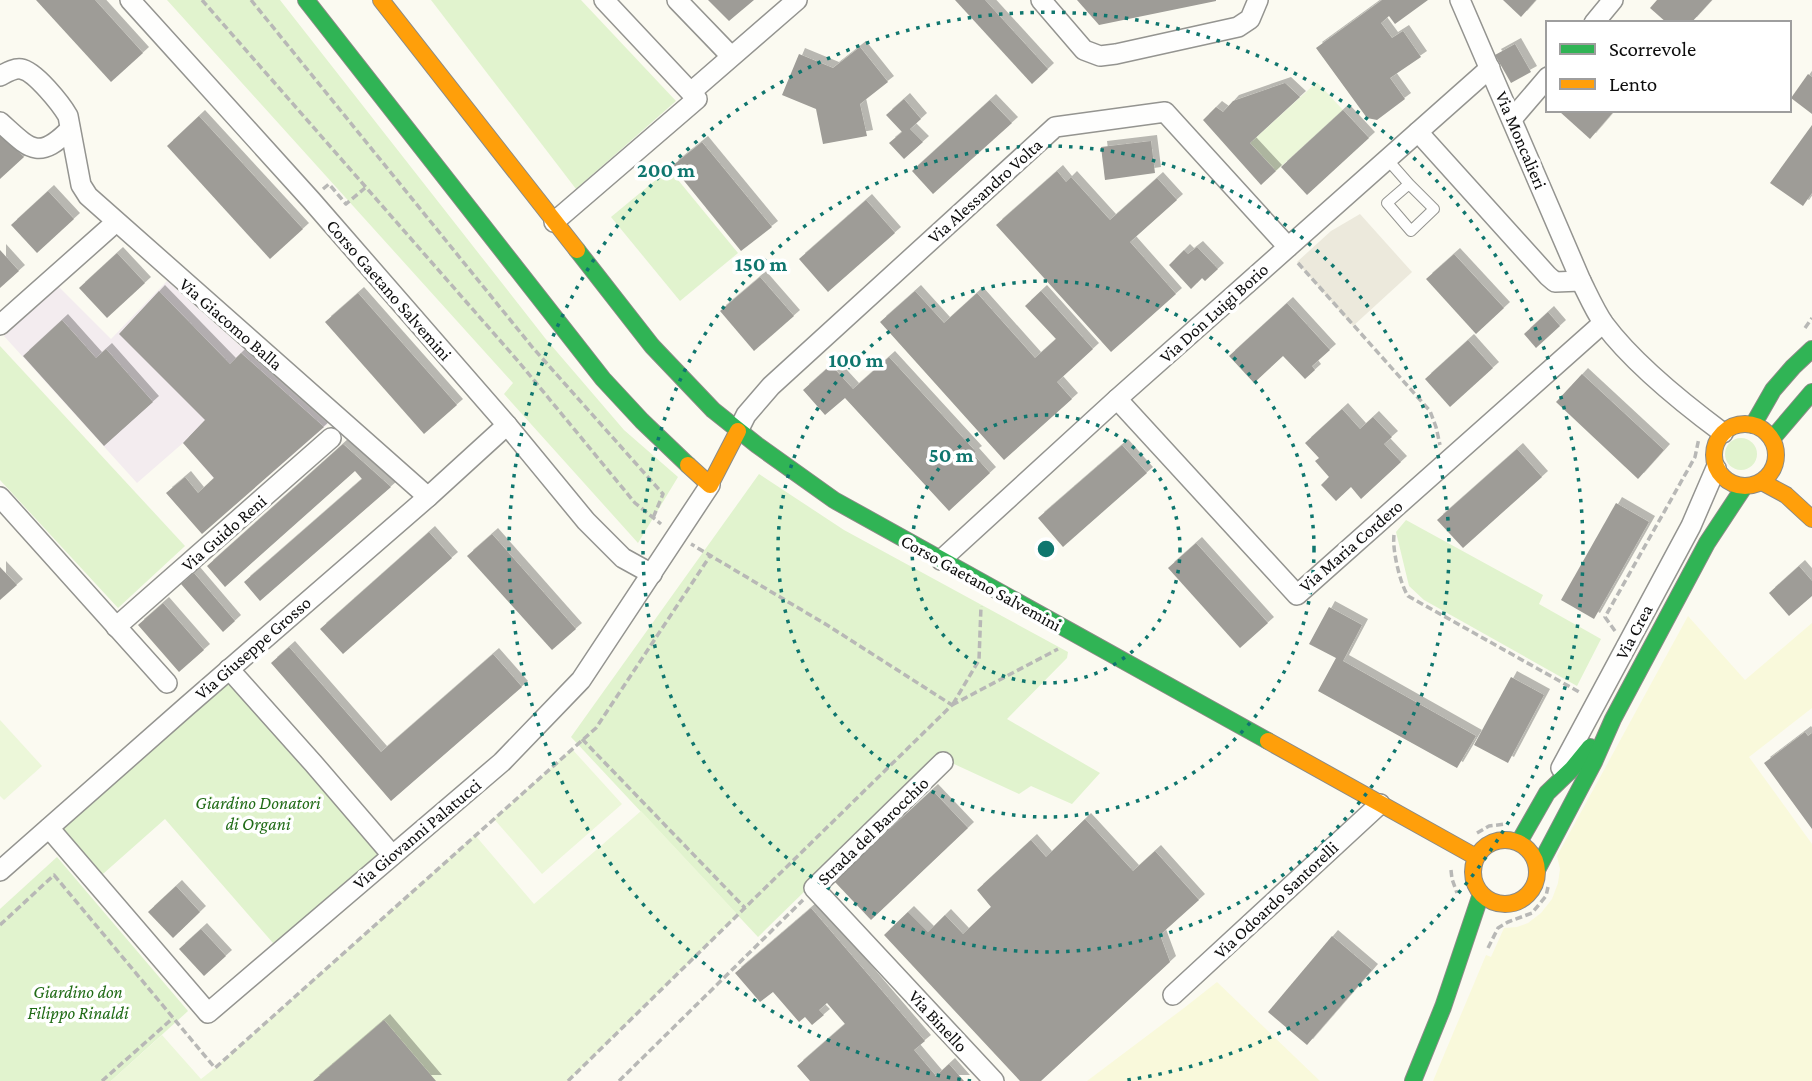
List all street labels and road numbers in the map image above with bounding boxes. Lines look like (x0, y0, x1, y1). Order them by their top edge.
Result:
street label: Via Moncalieri (1491, 88, 1551, 192)
street label: Via Alessandro Volta (924, 135, 1046, 247)
street label: Corso Gaetano Salvemini (322, 216, 456, 365)
street label: Via Don Luigi Borio (1156, 259, 1272, 367)
street label: Via Giacomo Balla (175, 274, 287, 374)
street label: Via Guido Reni (177, 491, 271, 575)
street label: Via Maria Cordero (1295, 496, 1407, 596)
street label: Corso Gaetano Salvemini (897, 531, 1065, 636)
street label: Via Giuseppe Grosso (191, 592, 315, 704)
street label: Via Crea (1611, 601, 1657, 663)
street label: Strada del Barocchio (813, 773, 933, 889)
street label: Via Giovanni Palatucci (349, 775, 485, 893)
street label: Via Odoardo Santorelli (1210, 837, 1342, 963)
street label: Via Binello (904, 986, 972, 1056)

